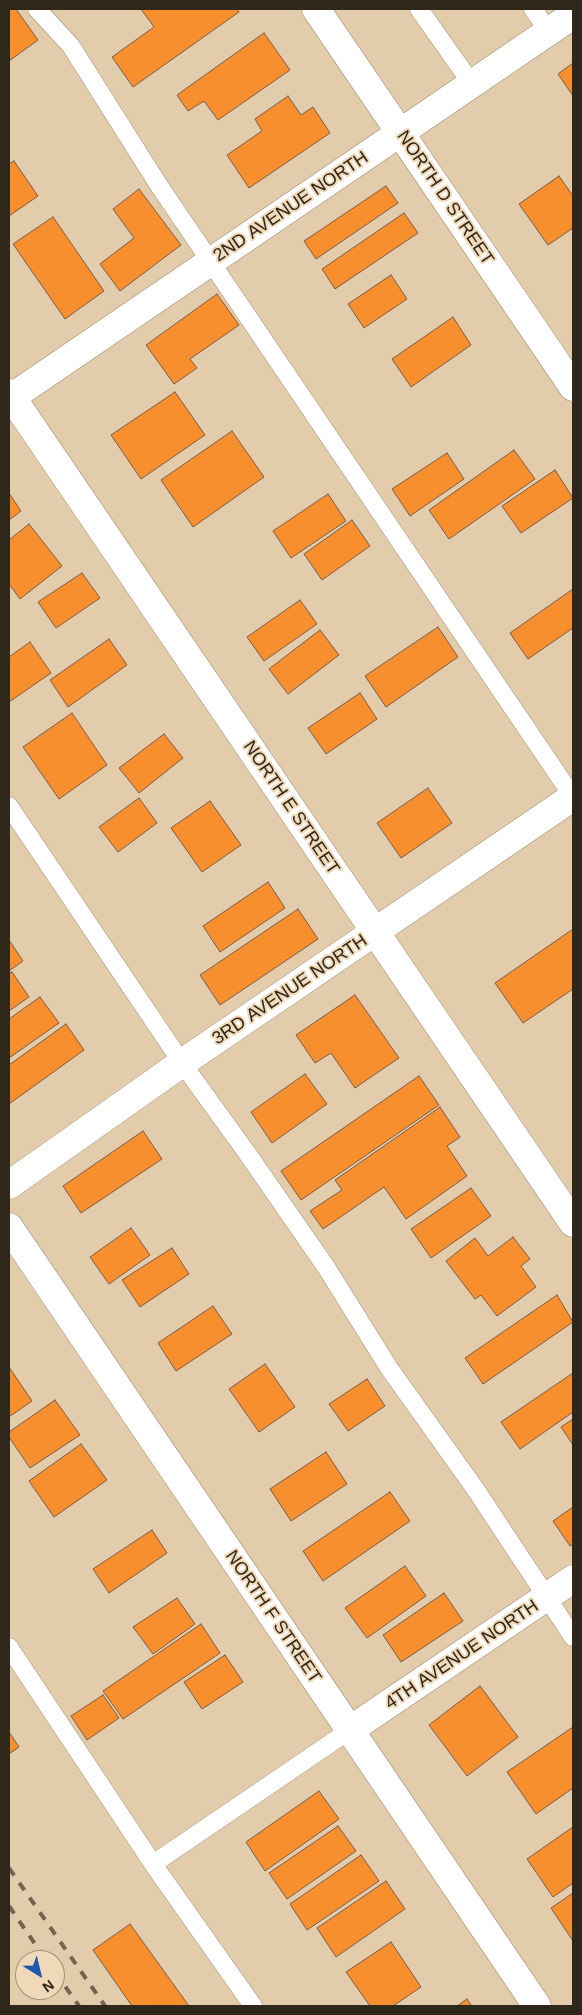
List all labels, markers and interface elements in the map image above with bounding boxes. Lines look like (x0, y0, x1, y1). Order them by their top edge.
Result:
street label: NORTH D STREET (392, 127, 498, 269)
street label: 2ND AVENUE NORTH (209, 147, 373, 267)
street label: NORTH E STREET (238, 737, 344, 879)
street label: 3RD AVENUE NORTH (208, 930, 372, 1050)
street label: NORTH F STREET (221, 1546, 325, 1688)
street label: 4TH AVENUE NORTH (381, 1596, 543, 1714)
north arrow (15, 1950, 65, 2000)
text: N (39, 1977, 57, 1996)

